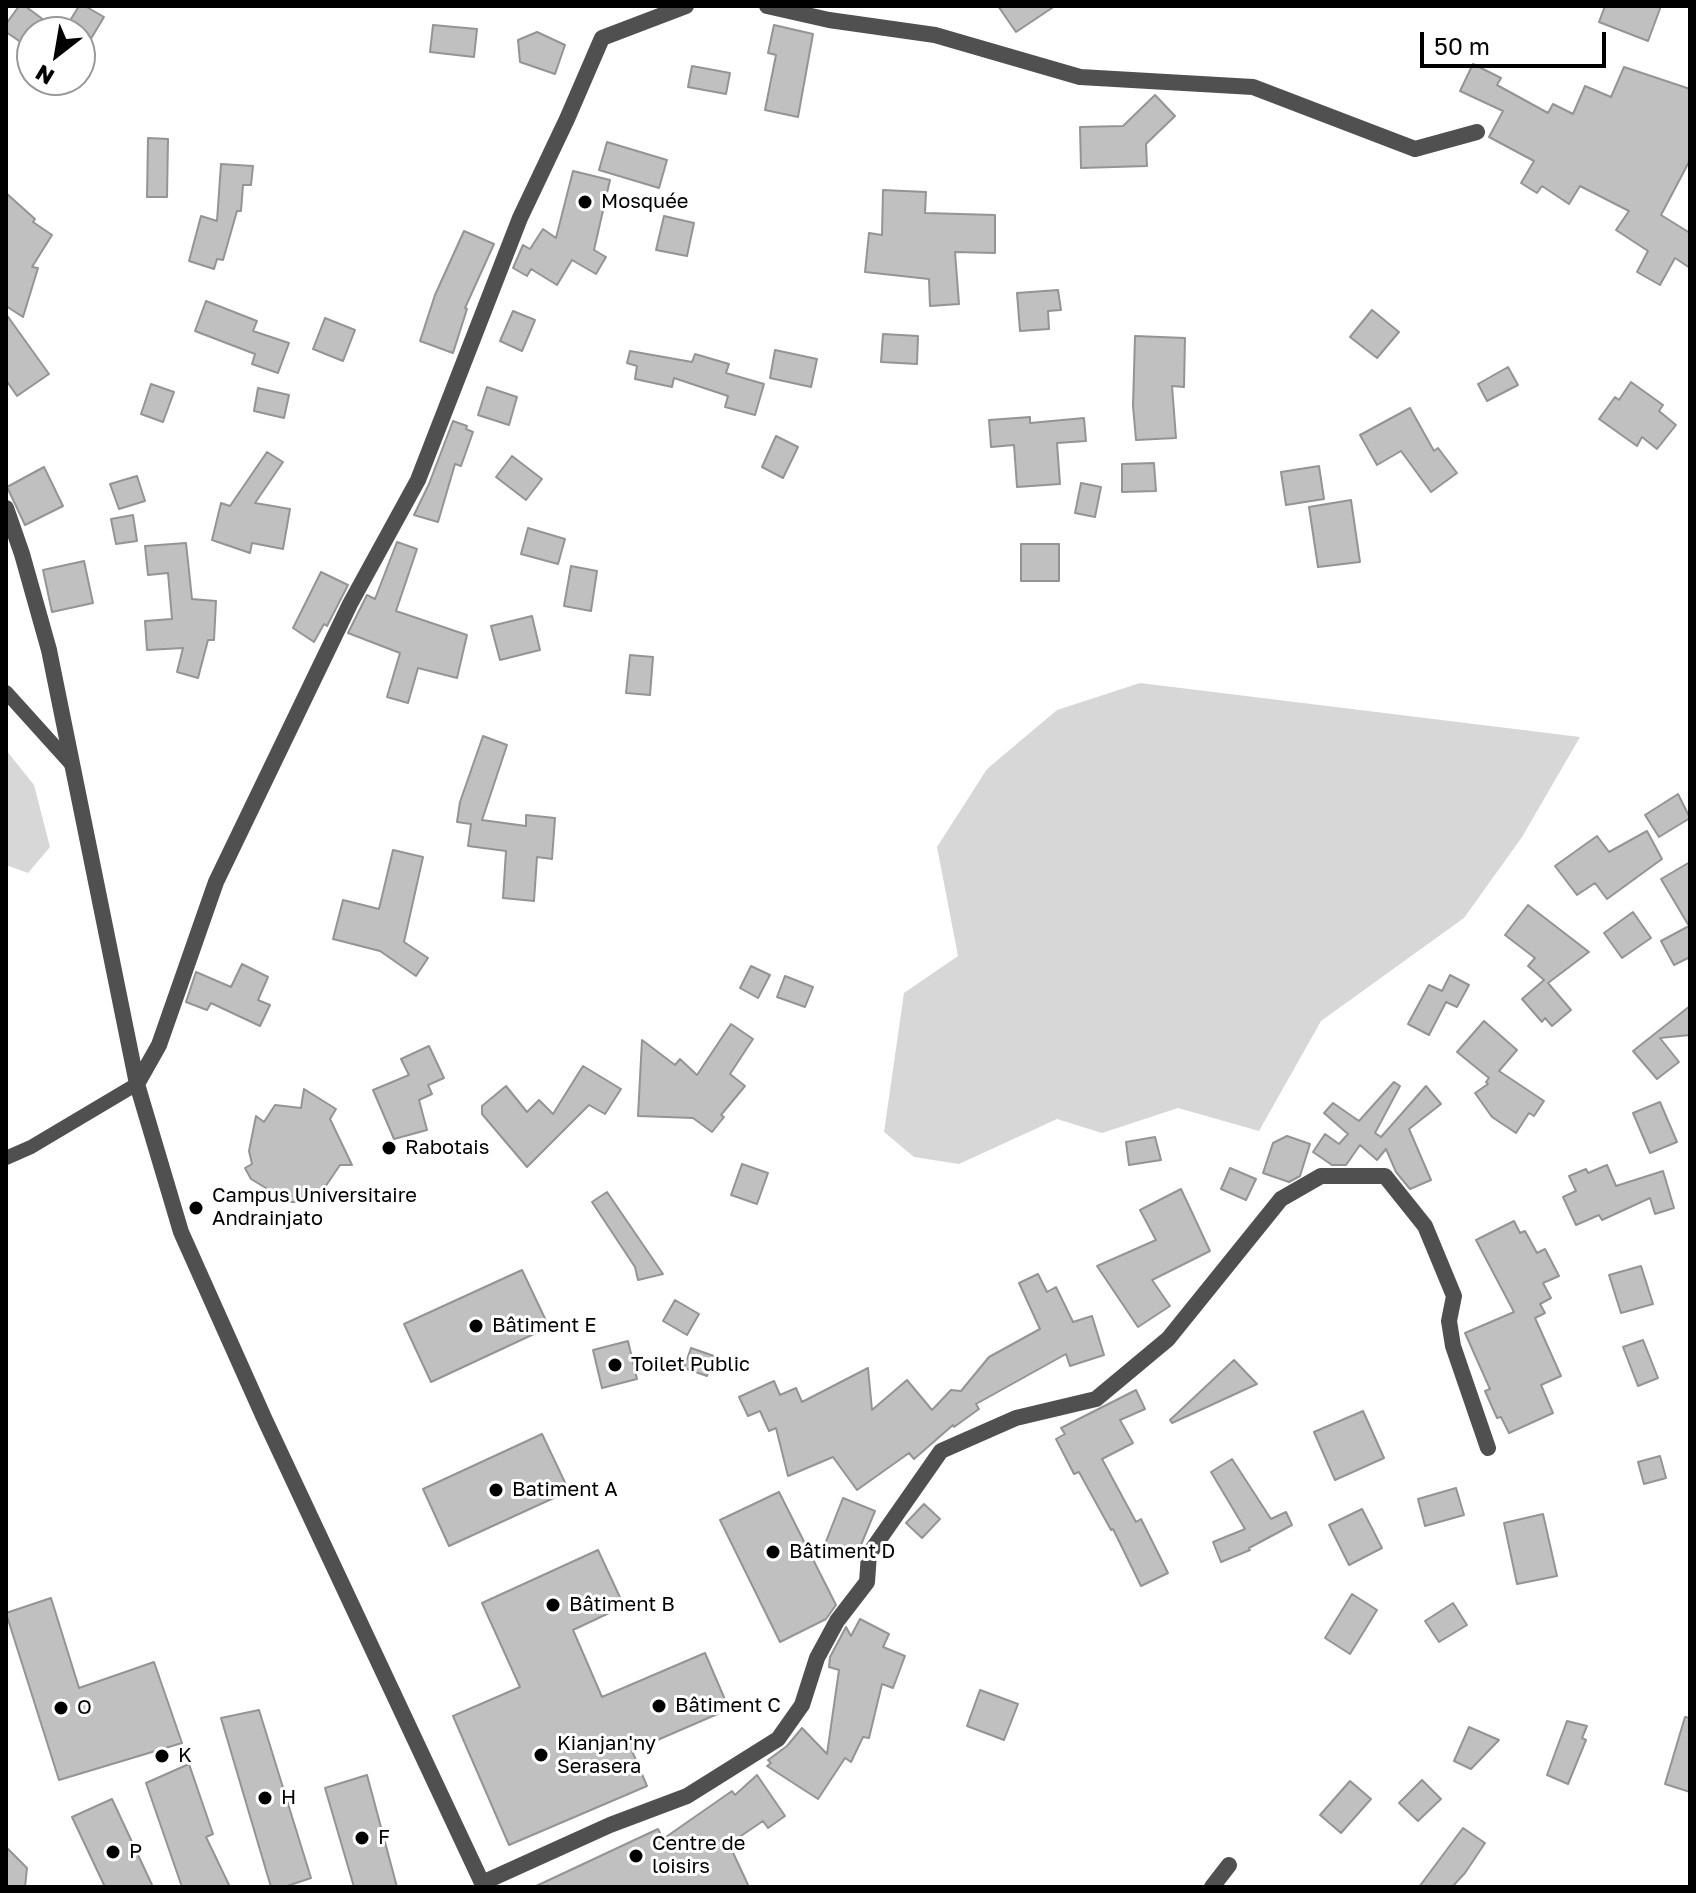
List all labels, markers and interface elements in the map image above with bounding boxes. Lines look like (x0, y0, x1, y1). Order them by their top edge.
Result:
north arrow (16, 16, 96, 96)
scale bar (1424, 16, 1610, 66)
text: 50 m (1434, 31, 1490, 60)
text: N (30, 59, 59, 91)
place label: Mosquée (601, 190, 688, 214)
marker: Mosquée (576, 193, 594, 211)
place label: Rabotais (405, 1136, 489, 1160)
marker: Rabotais (380, 1139, 398, 1157)
place label: Campus Universitaire Andrainjato (212, 1184, 417, 1231)
marker: Campus Universitaire Andrainjato (187, 1199, 205, 1217)
place label: Bâtiment E (492, 1314, 596, 1338)
marker: Bâtiment E (467, 1317, 485, 1335)
place label: Toilet Public (631, 1353, 750, 1377)
marker: Toilet Public (606, 1356, 624, 1374)
place label: Batiment A (512, 1478, 618, 1502)
marker: Batiment A (487, 1481, 505, 1499)
place label: Bâtiment D (789, 1540, 895, 1564)
marker: Bâtiment D (764, 1543, 782, 1561)
place label: Bâtiment B (569, 1593, 675, 1617)
marker: Bâtiment B (544, 1596, 562, 1614)
place label: Bâtiment C (675, 1694, 781, 1718)
place label: O (77, 1696, 92, 1720)
marker: Bâtiment C (650, 1697, 668, 1715)
marker: O (52, 1699, 70, 1717)
place label: Kianjan'ny Serasera (557, 1732, 656, 1779)
place label: K (178, 1744, 192, 1768)
marker: Kianjan'ny Serasera (532, 1746, 550, 1764)
marker: K (153, 1747, 171, 1765)
place label: H (281, 1786, 296, 1810)
marker: H (256, 1789, 274, 1807)
place label: F (378, 1826, 390, 1850)
marker: F (353, 1829, 371, 1847)
place label: Centre de loisirs (652, 1832, 745, 1879)
place label: P (129, 1840, 142, 1864)
marker: P (104, 1843, 122, 1861)
marker: Centre de loisirs (627, 1847, 645, 1865)

